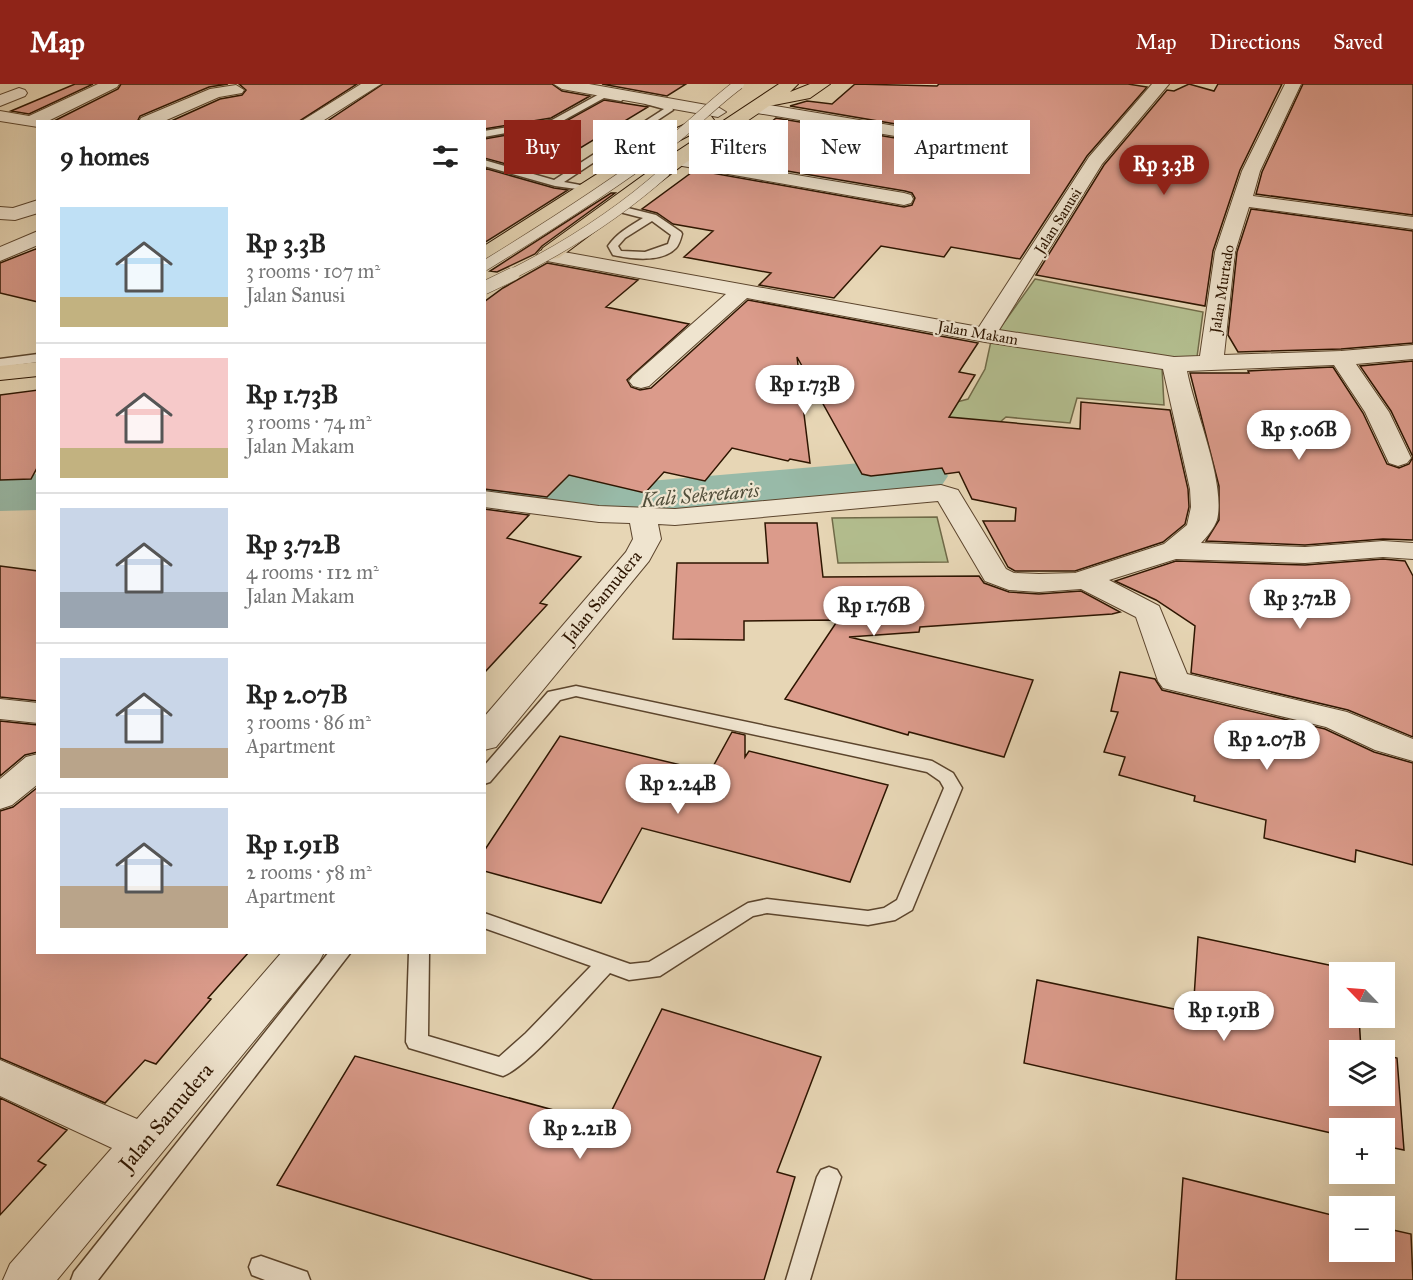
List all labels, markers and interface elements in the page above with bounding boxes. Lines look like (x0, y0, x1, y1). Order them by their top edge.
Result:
text: Map (30, 25, 85, 60)
text: Map (1136, 29, 1177, 55)
text: Directions (1210, 29, 1300, 55)
text: Saved (1333, 29, 1383, 55)
chip: Buy (504, 120, 581, 174)
chip: Rent (593, 120, 677, 174)
chip: Filters (689, 120, 788, 174)
chip: New (800, 120, 882, 174)
chip: Apartment (894, 120, 1030, 174)
text: 9 homes (60, 140, 149, 172)
icon: filters (429, 140, 462, 173)
pin: Rp 3.3B (1109, 145, 1219, 196)
text: Rp 3.3B (1133, 152, 1195, 176)
street label: Jalan Sanusi (1030, 185, 1086, 260)
text: Rp 3.3B (246, 227, 326, 259)
icon: home (108, 231, 180, 303)
street label: Jalan Murtado (1206, 243, 1239, 337)
text: 3 rooms · 107 m² (246, 259, 380, 283)
text: Jalan Sanusi (246, 283, 345, 307)
street label: Jalan Makam (934, 317, 1020, 350)
pin: Rp 1.73B (743, 365, 867, 416)
text: Rp 1.73B (769, 372, 841, 396)
text: Rp 1.73B (246, 378, 339, 410)
icon: home (108, 382, 180, 454)
text: 3 rooms · 74 m² (246, 410, 371, 434)
pin: Rp 5.06B (1237, 410, 1361, 461)
text: Rp 5.06B (1261, 417, 1337, 441)
text: Jalan Makam (246, 434, 355, 458)
water label: Kali Sekretaris (639, 478, 761, 512)
text: Rp 3.72B (246, 528, 341, 560)
icon: home (108, 532, 180, 604)
street label: Jalan Samudera (556, 545, 647, 650)
text: 4 rooms · 112 m² (246, 560, 379, 584)
pin: Rp 3.72B (1238, 579, 1362, 630)
text: Jalan Makam (246, 584, 355, 608)
pin: Rp 1.76B (812, 586, 936, 637)
text: Rp 3.72B (1263, 586, 1337, 610)
text: Rp 1.76B (837, 593, 911, 617)
text: Rp 2.07B (246, 678, 348, 710)
icon: home (108, 682, 180, 754)
text: 3 rooms · 86 m² (246, 710, 371, 734)
pin: Rp 2.07B (1205, 720, 1329, 771)
text: Rp 2.07B (1228, 727, 1306, 751)
text: Apartment (246, 734, 335, 758)
pin: Rp 2.24B (616, 764, 740, 815)
text: Rp 2.24B (639, 771, 717, 795)
text: Rp 1.91B (246, 828, 340, 860)
icon: home (108, 832, 180, 904)
text: 2 rooms · 58 m² (246, 860, 372, 884)
text: Apartment (246, 884, 335, 908)
north arrow (1329, 962, 1395, 1028)
map controls (1329, 962, 1395, 1262)
pin: Rp 1.91B (1162, 991, 1286, 1042)
text: Rp 1.91B (1188, 998, 1260, 1022)
button: layers (1329, 1040, 1395, 1106)
street label: Jalan Samudera (112, 1058, 219, 1178)
pin: Rp 2.21B (518, 1109, 642, 1160)
text: Rp 2.21B (543, 1116, 617, 1140)
button: + (1329, 1118, 1395, 1184)
button: − (1329, 1196, 1395, 1262)

